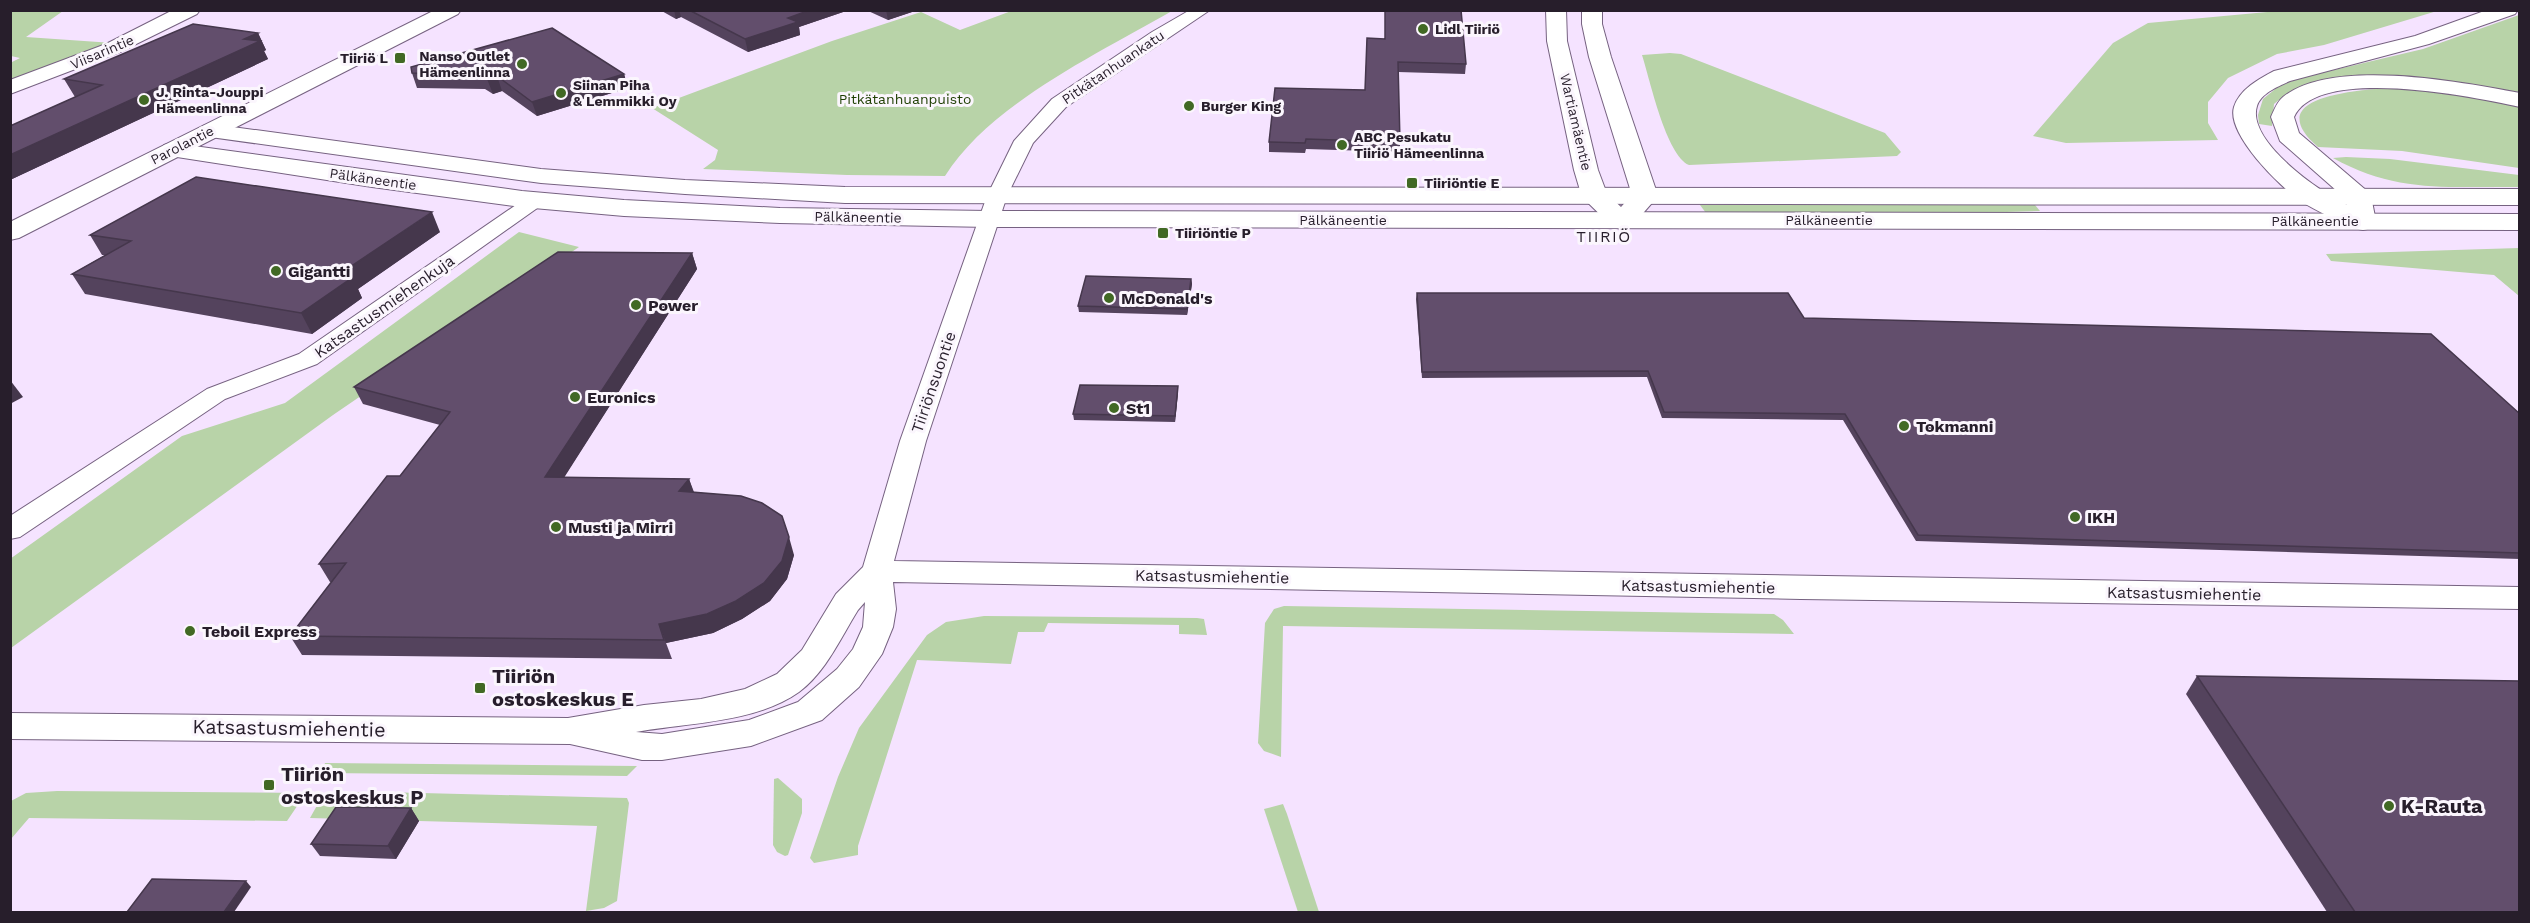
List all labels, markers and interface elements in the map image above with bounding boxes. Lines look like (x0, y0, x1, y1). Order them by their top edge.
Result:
place label: Lidl Tiiriö (1435, 21, 1500, 37)
marker: Lidl Tiiriö (1416, 22, 1430, 36)
street label: Pitkätanhuankatu (1059, 27, 1167, 107)
street label: Viisarintie (68, 31, 136, 73)
place label: Nanso Outlet Hämeenlinna (419, 48, 511, 80)
place label: Tiiriö L (340, 50, 389, 66)
marker: Tiiriö L (393, 51, 407, 65)
marker: Nanso Outlet Hämeenlinna (515, 57, 529, 71)
street label: Wartiamäentie (1557, 72, 1595, 172)
place label: Siinan Piha & Lemmikki Oy (573, 77, 677, 109)
place label: J. Rinta-Jouppi Hämeenlinna (156, 84, 264, 116)
marker: Siinan Piha & Lemmikki Oy (554, 86, 568, 100)
park label: Pitkätanhuanpuisto (839, 91, 971, 107)
marker: J. Rinta-Jouppi Hämeenlinna (137, 93, 151, 107)
place label: Burger King (1201, 98, 1281, 114)
marker: Burger King (1182, 99, 1196, 113)
street label: Parolantie (148, 122, 216, 168)
place label: ABC Pesukatu Tiiriö Hämeenlinna (1354, 129, 1485, 161)
marker: ABC Pesukatu Tiiriö Hämeenlinna (1335, 138, 1349, 152)
street label: Pälkäneentie (329, 165, 417, 193)
place label: Tiiriöntie E (1424, 175, 1500, 191)
marker: Tiiriöntie E (1405, 176, 1419, 190)
street label: Pälkäneentie (814, 208, 902, 226)
street label: Pälkäneentie (1299, 212, 1387, 228)
street label: Pälkäneentie (1785, 212, 1873, 228)
street label: Pälkäneentie (2271, 213, 2359, 229)
place label: Tiiriöntie P (1175, 225, 1251, 241)
marker: Tiiriöntie P (1156, 226, 1170, 240)
district label: TIIRIÖ (1576, 227, 1632, 246)
street label: Katsastusmiehenkuja (311, 251, 458, 362)
place label: Gigantti (288, 262, 350, 281)
marker: Gigantti (269, 264, 283, 278)
place label: McDonald's (1121, 289, 1213, 308)
marker: McDonald's (1102, 291, 1116, 305)
place label: Power (648, 296, 698, 315)
marker: Power (629, 298, 643, 312)
street label: Tiiriönsuontie (907, 329, 960, 435)
place label: Euronics (587, 388, 656, 407)
marker: Euronics (568, 390, 582, 404)
place label: St1 (1126, 399, 1150, 418)
marker: St1 (1107, 401, 1121, 415)
place label: Tokmanni (1916, 417, 1993, 436)
marker: Tokmanni (1897, 419, 1911, 433)
place label: IKH (2087, 508, 2115, 527)
marker: IKH (2068, 510, 2082, 524)
place label: Musti ja Mirri (568, 518, 673, 537)
marker: Musti ja Mirri (549, 520, 563, 534)
street label: Katsastusmiehentie (1135, 566, 1289, 587)
street label: Katsastusmiehentie (1621, 576, 1775, 597)
street label: Katsastusmiehentie (2107, 583, 2261, 604)
place label: Teboil Express (202, 622, 317, 641)
marker: Teboil Express (183, 624, 197, 638)
place label: Tiiriön ostoskeskus E (492, 664, 634, 711)
marker: Tiiriön ostoskeskus E (473, 681, 487, 695)
street label: Katsastusmiehentie (192, 714, 386, 742)
place label: Tiiriön ostoskeskus P (281, 762, 424, 809)
marker: Tiiriön ostoskeskus P (262, 778, 276, 792)
place label: K-Rauta (2401, 794, 2483, 818)
marker: K-Rauta (2382, 799, 2396, 813)

